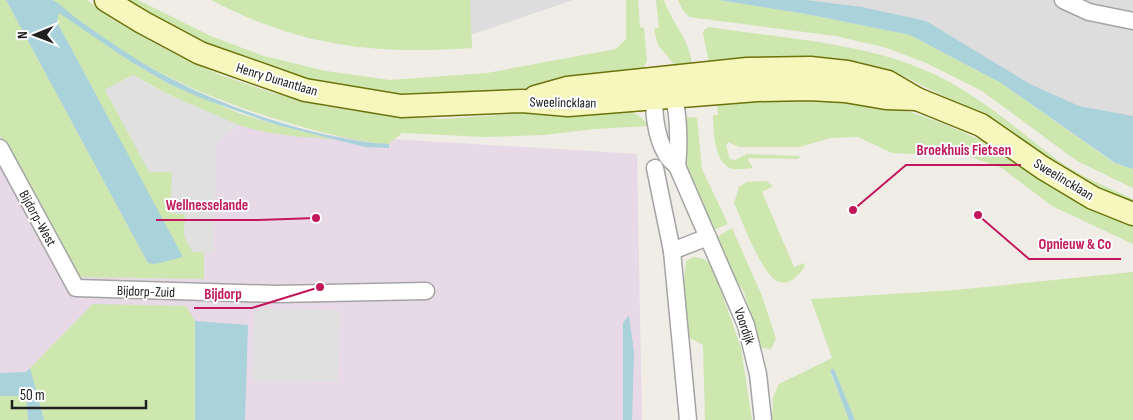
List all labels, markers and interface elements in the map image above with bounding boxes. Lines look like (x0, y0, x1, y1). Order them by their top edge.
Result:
north arrow (10, 10, 60, 60)
text: N (14, 31, 31, 39)
street label: Henry Dunantlaan (234, 59, 320, 100)
street label: Sweelincklaan (529, 93, 597, 112)
callout: Broekhuis Fietsen (906, 135, 1021, 165)
text: Broekhuis Fietsen (917, 141, 1011, 160)
street label: Sweelincklaan (1031, 155, 1097, 204)
street label: Bijdorp-West (15, 187, 60, 249)
callout: Wellnesselande (156, 190, 258, 220)
text: Wellnesselande (166, 196, 248, 215)
callout: Opnieuw & Co (1029, 229, 1121, 259)
text: Opnieuw & Co (1039, 235, 1111, 254)
callout: Bijdorp (194, 278, 252, 308)
street label: Bijdorp-Zuid (117, 282, 175, 301)
text: Bijdorp (204, 285, 242, 304)
street label: Voordijk (730, 306, 759, 347)
scale bar (12, 378, 146, 410)
text: 50 m (20, 386, 45, 405)

